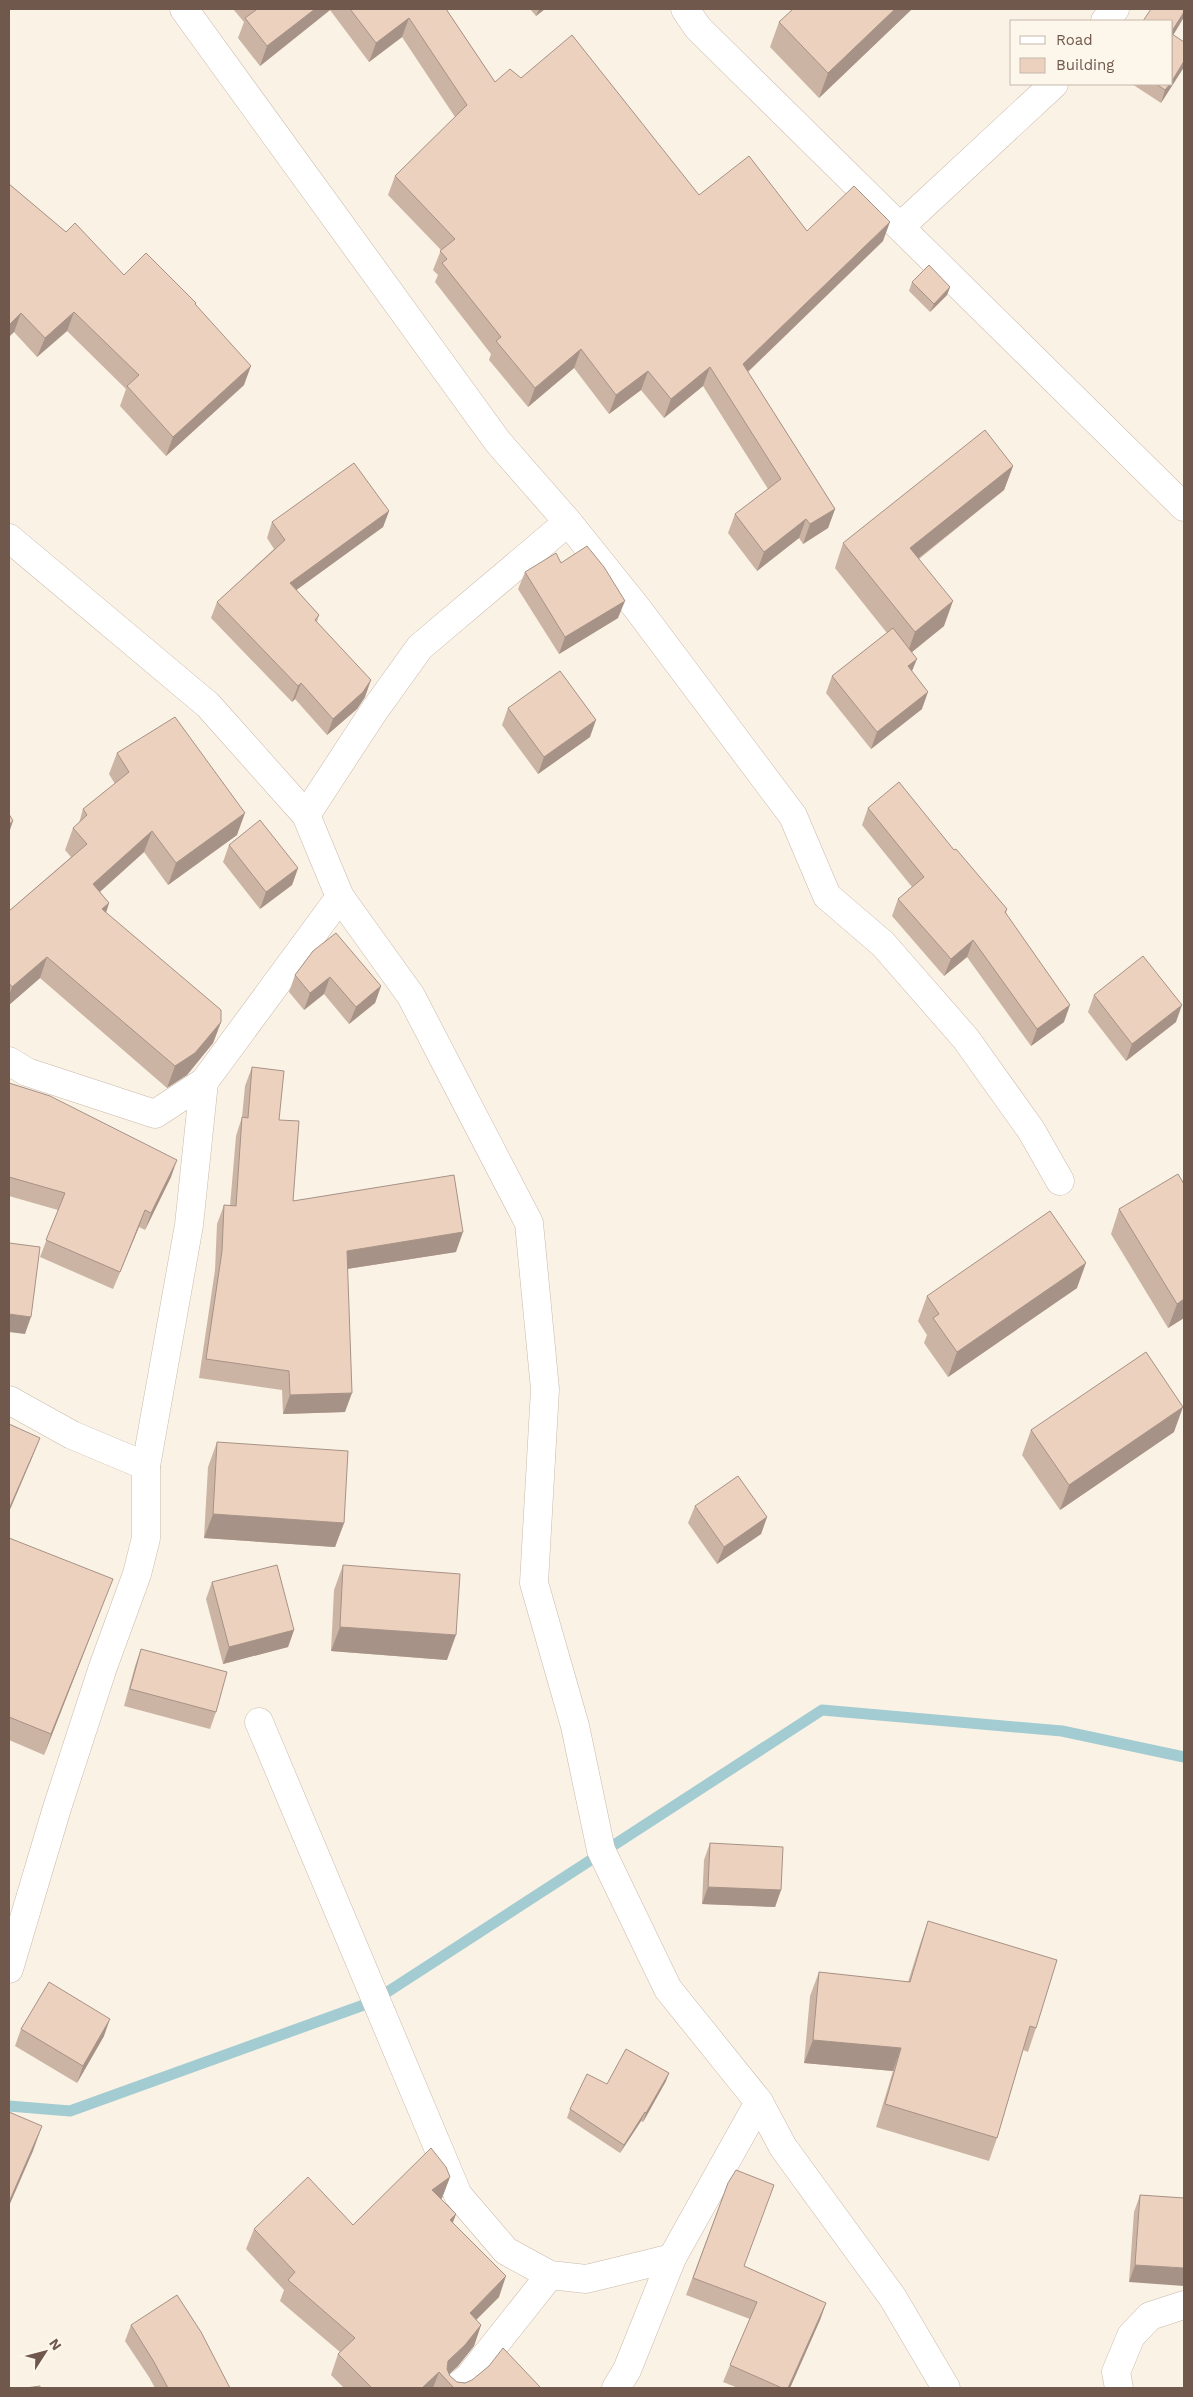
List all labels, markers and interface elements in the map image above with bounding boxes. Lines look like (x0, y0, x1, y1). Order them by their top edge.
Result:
legend (1010, 20, 1173, 85)
text: Road (1056, 31, 1093, 49)
text: Building (1056, 56, 1114, 74)
north arrow (20, 2327, 70, 2377)
text: N (46, 2335, 65, 2353)

